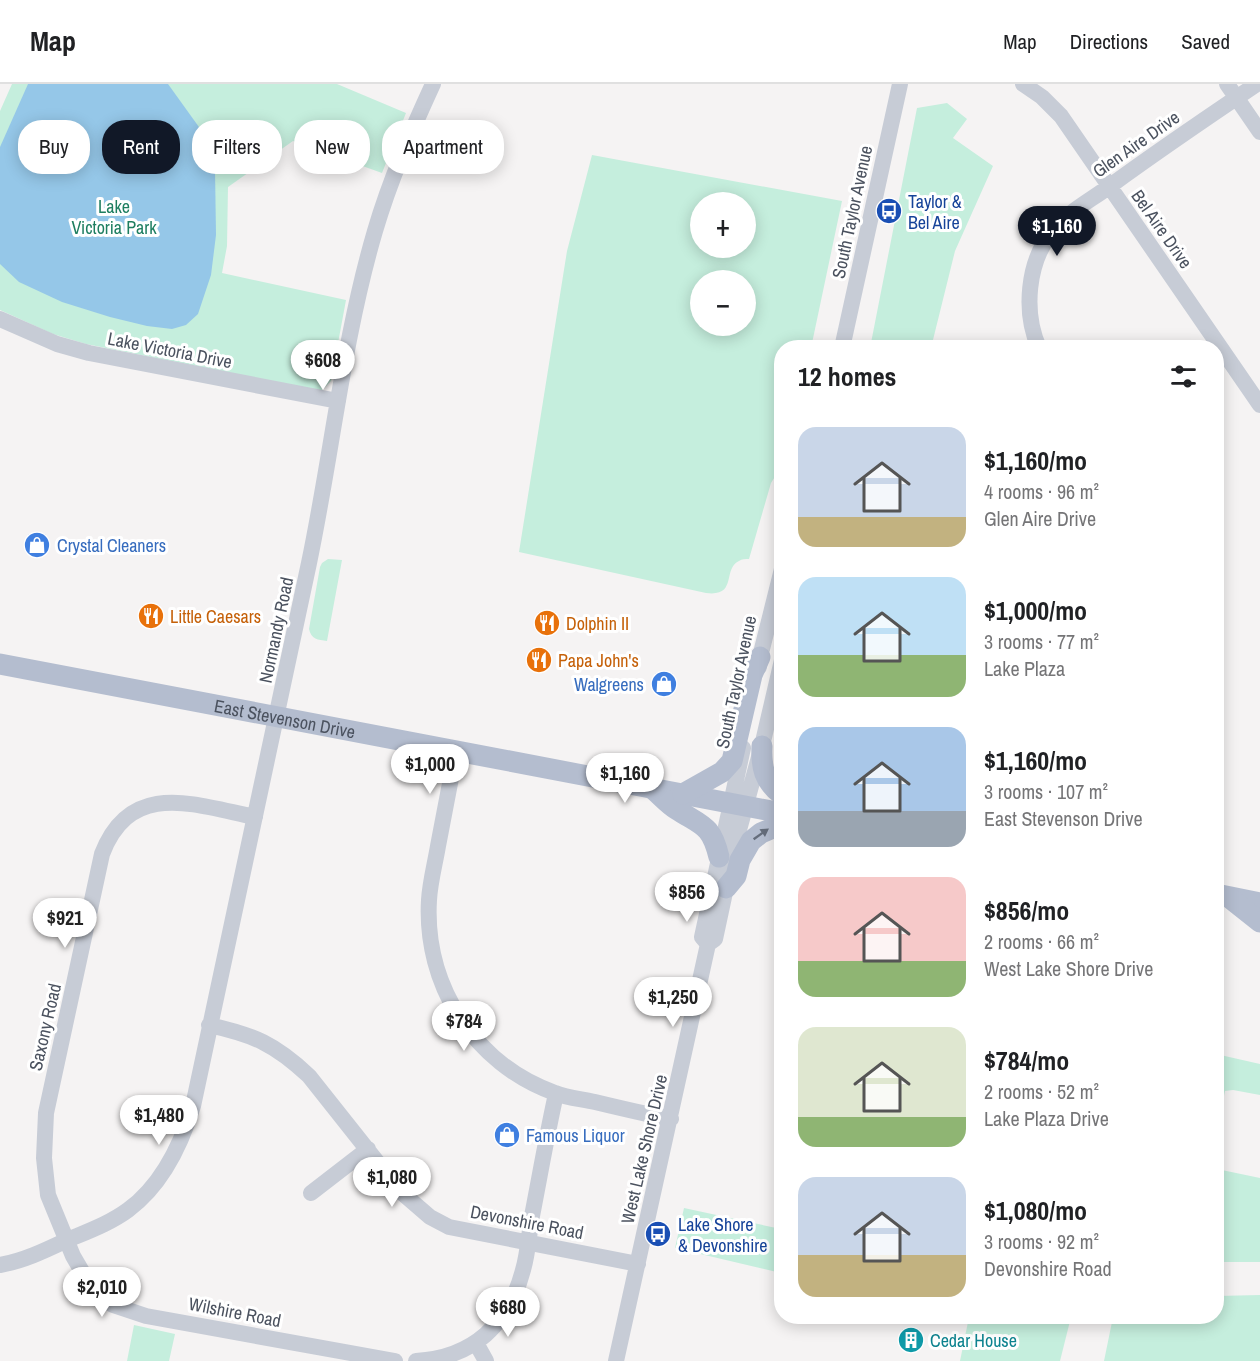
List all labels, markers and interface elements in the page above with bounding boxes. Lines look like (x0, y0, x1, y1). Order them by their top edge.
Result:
text: Map (30, 22, 76, 60)
text: Map (1003, 27, 1037, 56)
text: Directions (1070, 27, 1148, 56)
text: Saved (1181, 27, 1230, 56)
street label: Glen Aire Drive (1087, 105, 1185, 183)
chip: Buy (18, 120, 90, 174)
chip: Rent (102, 120, 180, 174)
chip: Filters (192, 120, 282, 174)
chip: New (294, 120, 370, 174)
chip: Apartment (382, 120, 504, 174)
street label: South Taylor Avenue (826, 143, 878, 281)
street label: Bel Aire Drive (1126, 185, 1198, 273)
place label: Taylor & Bel Aire (908, 189, 962, 235)
map controls (690, 192, 756, 336)
button: + (690, 192, 756, 258)
park label: Lake Victoria Park (71, 194, 157, 240)
bus stop icon: Taylor & Bel Aire (874, 196, 904, 226)
pin: $1,160 (1008, 206, 1106, 257)
text: $1,160 (1032, 212, 1082, 239)
button: − (690, 270, 756, 336)
street label: Lake Victoria Drive (106, 326, 234, 374)
pin: $608 (287, 340, 359, 391)
text: $608 (305, 346, 341, 373)
text: 12 homes (798, 359, 896, 394)
icon: filters (1167, 360, 1200, 393)
text: $1,160/mo (984, 443, 1087, 478)
icon: home (846, 451, 918, 523)
text: 4 rooms · 96 m² (984, 478, 1099, 505)
text: Glen Aire Drive (984, 505, 1096, 532)
shop icon: Crystal Cleaners (22, 530, 52, 560)
place label: Crystal Cleaners (57, 533, 166, 558)
street label: Normandy Road (253, 575, 299, 685)
text: $1,000/mo (984, 593, 1087, 628)
restaurant icon: Little Caesars (136, 601, 166, 631)
icon: home (846, 601, 918, 673)
place label: Little Caesars (170, 604, 261, 629)
restaurant icon: Dolphin II (532, 608, 562, 638)
place label: Dolphin II (566, 611, 629, 636)
street label: South Taylor Avenue (710, 613, 762, 751)
text: 3 rooms · 77 m² (984, 628, 1099, 655)
restaurant icon: Papa John's (524, 645, 554, 675)
place label: Papa John's (558, 648, 639, 673)
text: Lake Plaza (984, 655, 1065, 682)
shop icon: Walgreens (649, 669, 679, 699)
place label: Walgreens (574, 672, 644, 697)
street label: East Stevenson Drive (212, 693, 357, 744)
text: $1,160/mo (984, 743, 1087, 778)
pin: $1,000 (381, 744, 479, 795)
text: $1,000 (405, 750, 455, 777)
icon: home (846, 751, 918, 823)
pin: $1,160 (576, 753, 674, 804)
text: $1,160 (600, 759, 650, 786)
text: 3 rooms · 107 m² (984, 778, 1108, 805)
text: East Stevenson Drive (984, 805, 1143, 832)
one-way arrow (752, 828, 768, 840)
pin: $856 (651, 872, 723, 923)
text: $856 (669, 878, 705, 905)
text: $856/mo (984, 893, 1069, 928)
pin: $921 (29, 898, 101, 949)
icon: home (846, 901, 918, 973)
text: $921 (47, 904, 83, 931)
text: 2 rooms · 66 m² (984, 928, 1099, 955)
text: West Lake Shore Drive (984, 955, 1153, 982)
pin: $1,250 (624, 977, 722, 1028)
street label: Saxony Road (23, 981, 67, 1073)
text: $1,250 (648, 983, 698, 1010)
pin: $784 (428, 1001, 500, 1052)
text: $784 (446, 1007, 482, 1034)
text: $784/mo (984, 1043, 1069, 1078)
icon: home (846, 1051, 918, 1123)
street label: West Lake Shore Drive (615, 1072, 673, 1226)
text: 2 rooms · 52 m² (984, 1078, 1099, 1105)
pin: $1,480 (110, 1095, 208, 1146)
text: $1,480 (134, 1101, 184, 1128)
text: Lake Plaza Drive (984, 1105, 1109, 1132)
shop icon: Famous Liquor (492, 1120, 522, 1150)
place label: Famous Liquor (526, 1123, 625, 1148)
pin: $1,080 (343, 1157, 441, 1208)
text: $1,080 (367, 1163, 417, 1190)
text: $1,080/mo (984, 1193, 1087, 1228)
street label: Devonshire Road (468, 1199, 586, 1245)
icon: home (846, 1201, 918, 1273)
place label: Lake Shore & Devonshire (678, 1212, 767, 1258)
bus stop icon: Lake Shore & Devonshire (643, 1219, 673, 1249)
text: 3 rooms · 92 m² (984, 1228, 1099, 1255)
text: Devonshire Road (984, 1255, 1112, 1282)
pin: $2,010 (53, 1267, 151, 1318)
text: $2,010 (77, 1273, 127, 1300)
pin: $680 (472, 1287, 544, 1338)
street label: Wilshire Road (187, 1291, 283, 1333)
text: $680 (490, 1293, 526, 1320)
building icon: Cedar House (896, 1325, 926, 1355)
place label: Cedar House (930, 1328, 1017, 1353)

